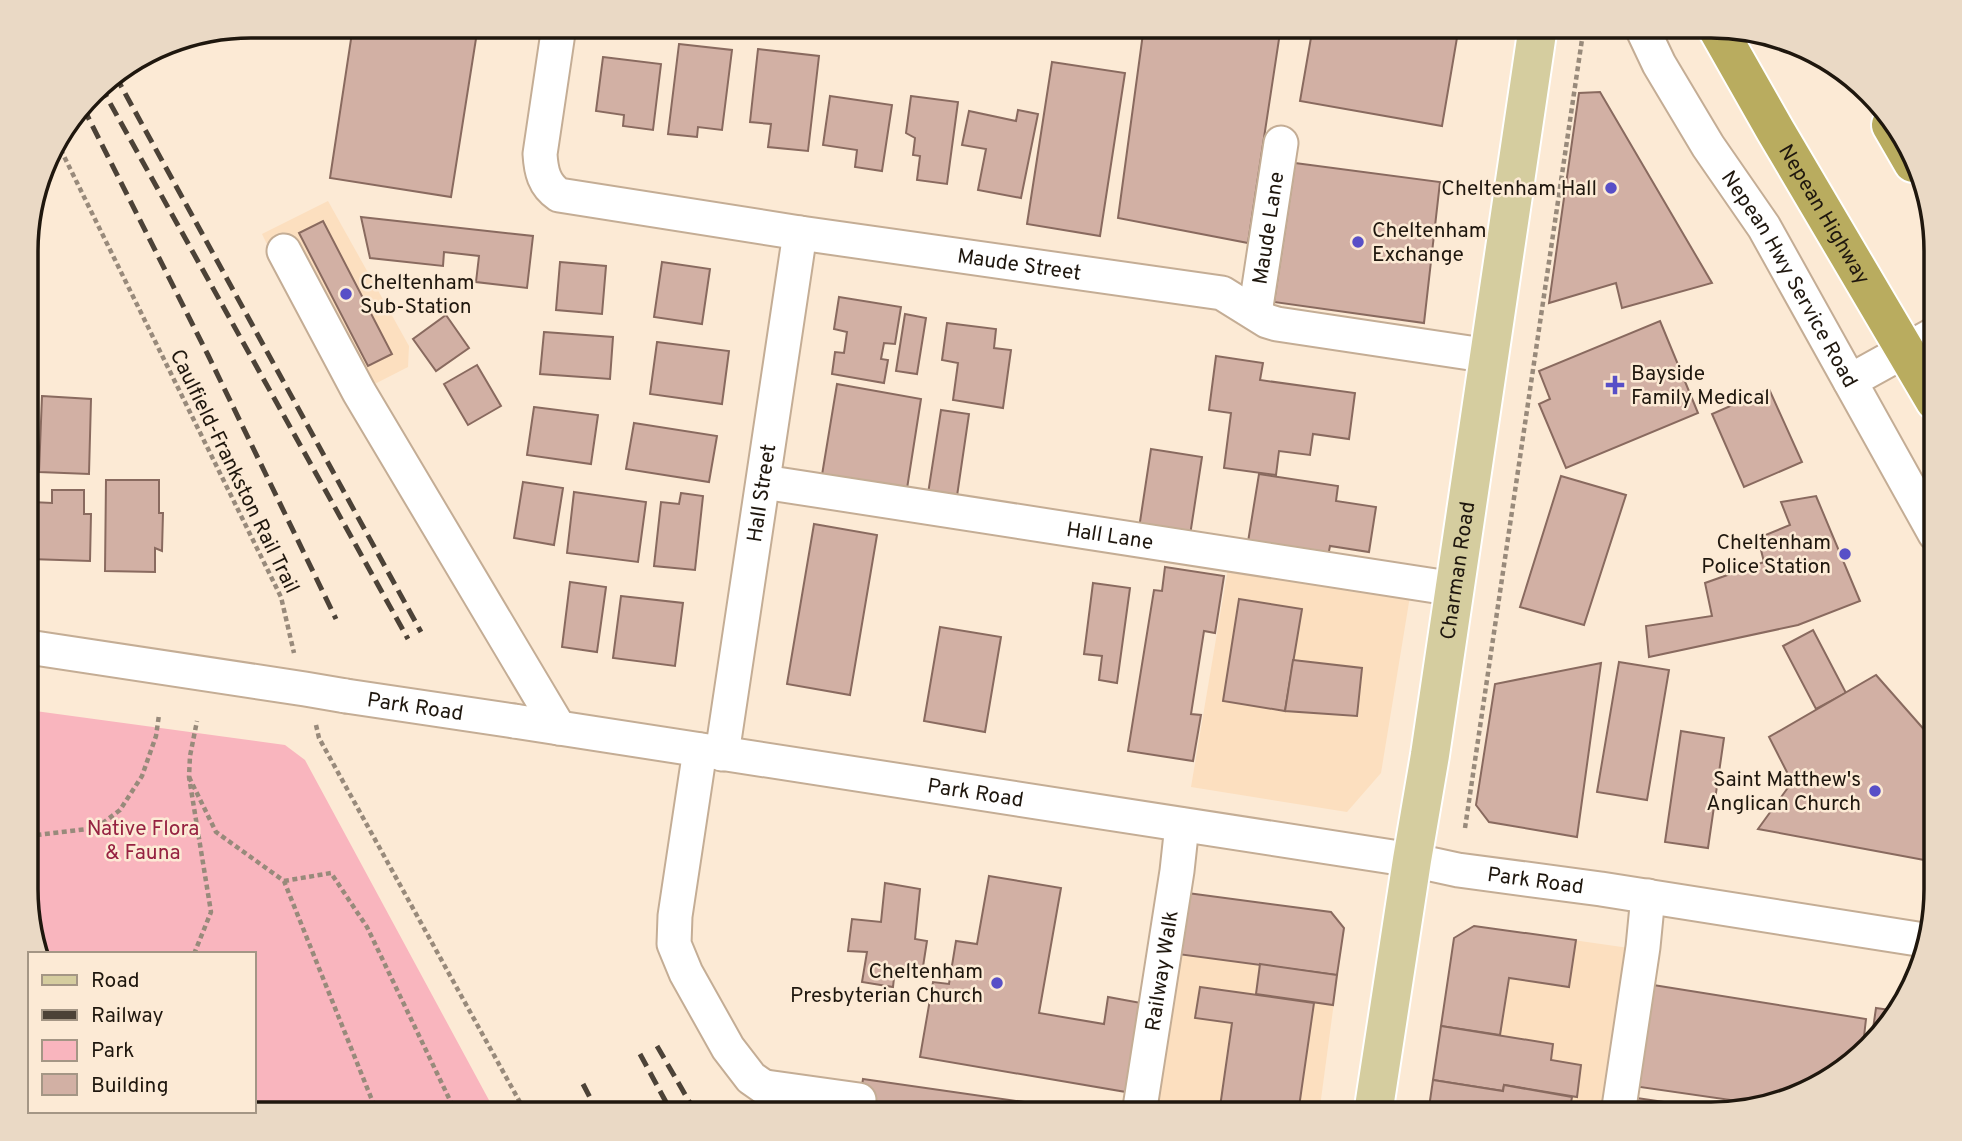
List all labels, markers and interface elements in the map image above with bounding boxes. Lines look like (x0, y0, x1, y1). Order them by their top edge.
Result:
street label: Nepean Highway (1771, 140, 1875, 290)
street label: Nepean Hwy Service Road (1714, 166, 1863, 393)
street label: Maude Lane (1248, 170, 1291, 286)
place label: Cheltenham Hall (1441, 176, 1597, 203)
marker: Cheltenham Hall (1603, 180, 1619, 196)
place label: Cheltenham Exchange (1372, 218, 1487, 269)
marker: Cheltenham Exchange (1350, 234, 1366, 250)
street label: Maude Street (955, 244, 1083, 288)
place label: Cheltenham Sub-Station (360, 270, 475, 321)
marker: Cheltenham Sub-Station (338, 286, 354, 302)
street label: Caulfield-Frankston Rail Trail (163, 345, 305, 598)
place label: Bayside Family Medical (1631, 361, 1770, 412)
marker: Bayside Family Medical (1605, 375, 1625, 395)
street label: Hall Street (742, 442, 783, 544)
street label: Charman Road (1435, 500, 1482, 642)
street label: Hall Lane (1064, 517, 1155, 557)
place label: Cheltenham Police Station (1701, 530, 1831, 581)
marker: Cheltenham Police Station (1837, 546, 1853, 562)
street label: Park Road (365, 687, 465, 728)
place label: Saint Matthew's Anglican Church (1706, 767, 1861, 818)
street label: Park Road (925, 773, 1025, 815)
marker: Saint Matthew's Anglican Church (1867, 783, 1883, 799)
park label: Native Flora & Fauna (87, 816, 199, 867)
street label: Park Road (1486, 862, 1585, 902)
street label: Railway Walk (1140, 909, 1186, 1033)
legend (28, 952, 256, 1113)
place label: Cheltenham Presbyterian Church (790, 959, 983, 1010)
text: Road (91, 968, 140, 995)
marker: Cheltenham Presbyterian Church (989, 975, 1005, 991)
text: Railway (91, 1003, 164, 1030)
text: Park (91, 1038, 134, 1065)
text: Building (91, 1073, 169, 1100)

